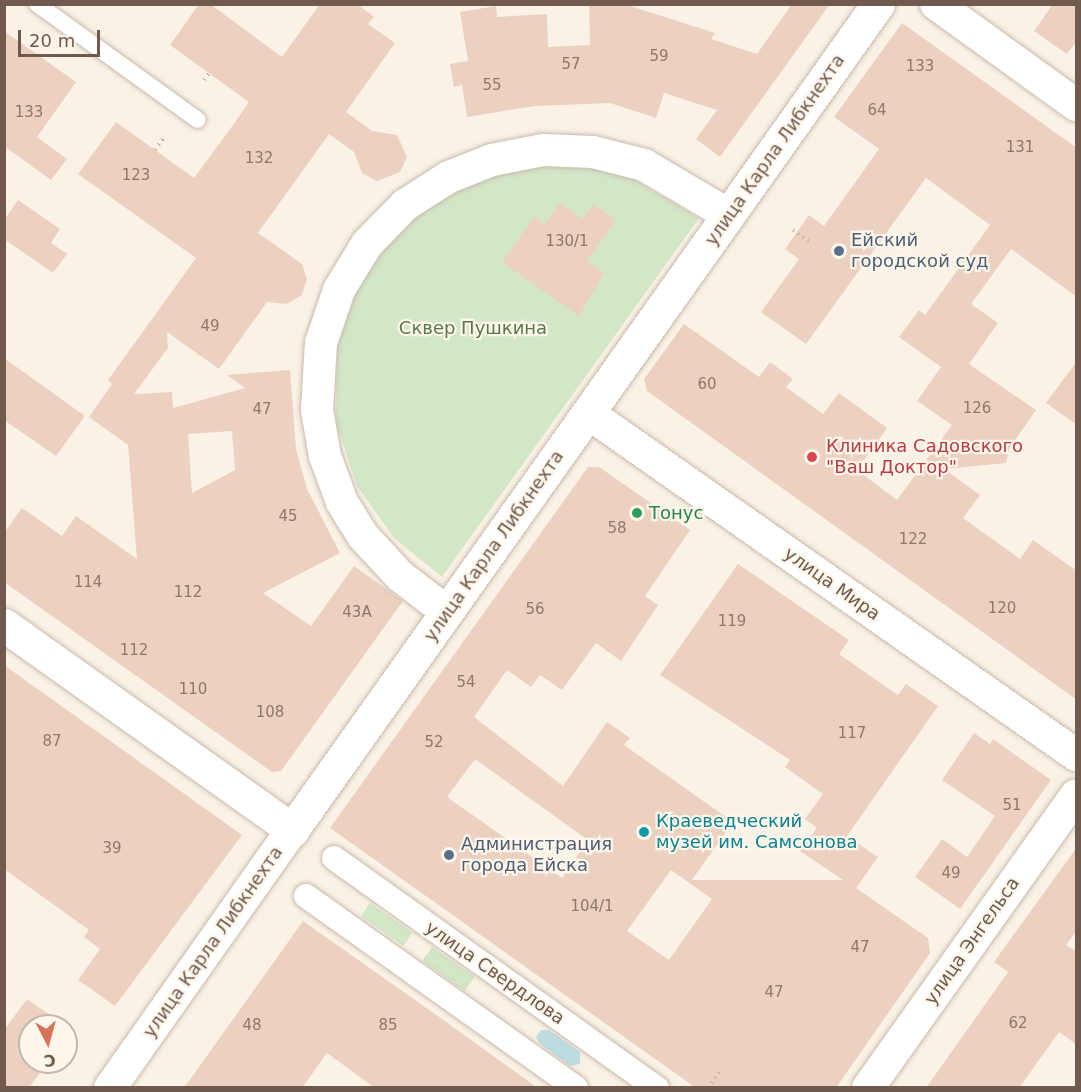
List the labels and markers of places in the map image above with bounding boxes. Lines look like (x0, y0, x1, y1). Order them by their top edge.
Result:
place label: Ейский городской суд (851, 230, 989, 272)
marker: Ейский городской суд (832, 244, 846, 258)
place label: Клиника Садовского "Ваш Доктор" (826, 436, 1023, 478)
marker: Клиника Садовского "Ваш Доктор" (803, 448, 821, 466)
place label: Тонус (649, 502, 703, 524)
marker: Тонус (630, 506, 644, 520)
place label: Краеведческий музей им. Самсонова (656, 811, 858, 854)
marker: Краеведческий музей им. Самсонова (637, 825, 651, 839)
place label: Администрация города Ейска (461, 834, 612, 876)
marker: Администрация города Ейска (442, 848, 456, 862)

